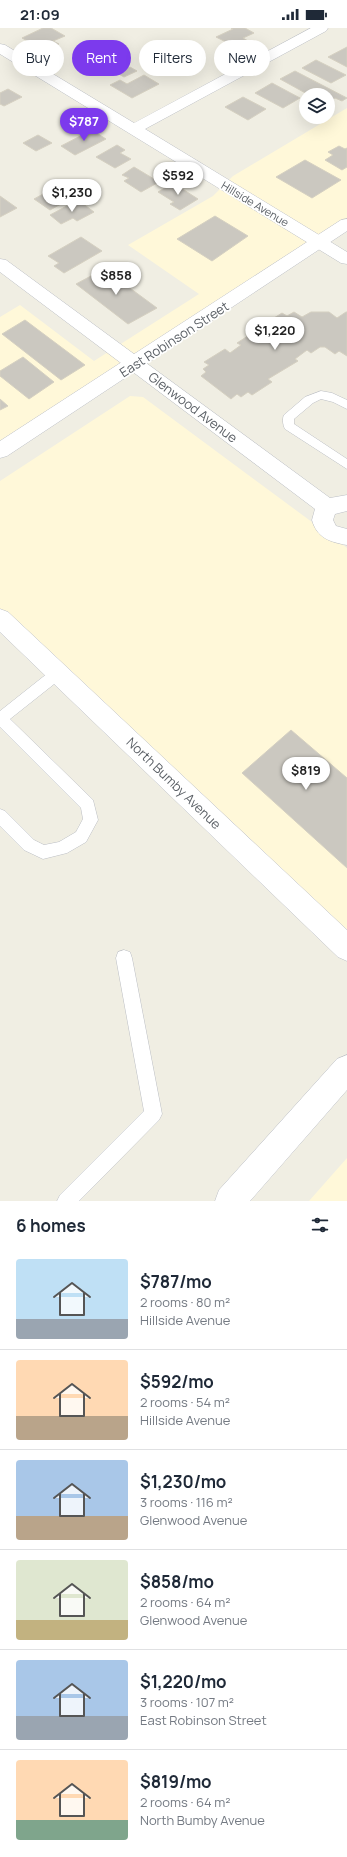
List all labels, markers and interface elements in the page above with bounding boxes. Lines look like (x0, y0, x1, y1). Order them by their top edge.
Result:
text: 21:09 (20, 4, 60, 25)
chip: Buy (12, 40, 64, 76)
chip: Rent (72, 40, 131, 76)
chip: Filters (139, 40, 206, 76)
chip: New (214, 40, 270, 76)
map controls (299, 88, 335, 124)
button: layers (299, 88, 335, 124)
pin: $787 (60, 108, 108, 142)
text: $787 (69, 112, 99, 130)
pin: $592 (154, 162, 202, 196)
text: $592 (162, 166, 194, 184)
street label: Hillside Avenue (219, 177, 292, 230)
pin: $1,230 (39, 179, 105, 213)
text: $1,230 (51, 183, 93, 201)
pin: $858 (92, 262, 140, 296)
text: $858 (100, 266, 132, 284)
street label: East Robinson Street (116, 297, 232, 381)
pin: $1,220 (242, 317, 308, 351)
text: $1,220 (254, 321, 296, 339)
street label: Glenwood Avenue (145, 368, 242, 447)
street label: North Bumby Avenue (123, 733, 225, 833)
pin: $819 (282, 757, 330, 791)
text: $819 (291, 761, 321, 779)
text: 6 homes (16, 1214, 86, 1237)
icon: filters (309, 1214, 331, 1236)
text: $787/mo (140, 1270, 212, 1293)
icon: home (48, 1275, 96, 1323)
text: 2 rooms · 80 m² (140, 1293, 230, 1311)
text: Hillside Avenue (140, 1311, 230, 1329)
text: $592/mo (140, 1370, 214, 1393)
icon: home (48, 1376, 96, 1424)
text: 2 rooms · 54 m² (140, 1393, 230, 1411)
text: Hillside Avenue (140, 1411, 230, 1429)
text: $1,230/mo (140, 1470, 226, 1493)
icon: home (48, 1476, 96, 1524)
text: 3 rooms · 116 m² (140, 1493, 233, 1511)
text: Glenwood Avenue (140, 1511, 247, 1529)
text: $858/mo (140, 1570, 214, 1593)
icon: home (48, 1576, 96, 1624)
text: 2 rooms · 64 m² (140, 1593, 231, 1611)
text: Glenwood Avenue (140, 1611, 247, 1629)
text: $1,220/mo (140, 1670, 227, 1693)
icon: home (48, 1676, 96, 1724)
text: 3 rooms · 107 m² (140, 1693, 234, 1711)
text: East Robinson Street (140, 1711, 267, 1729)
text: $819/mo (140, 1770, 212, 1793)
icon: home (48, 1776, 96, 1824)
text: 2 rooms · 64 m² (140, 1793, 231, 1811)
text: North Bumby Avenue (140, 1811, 265, 1829)

